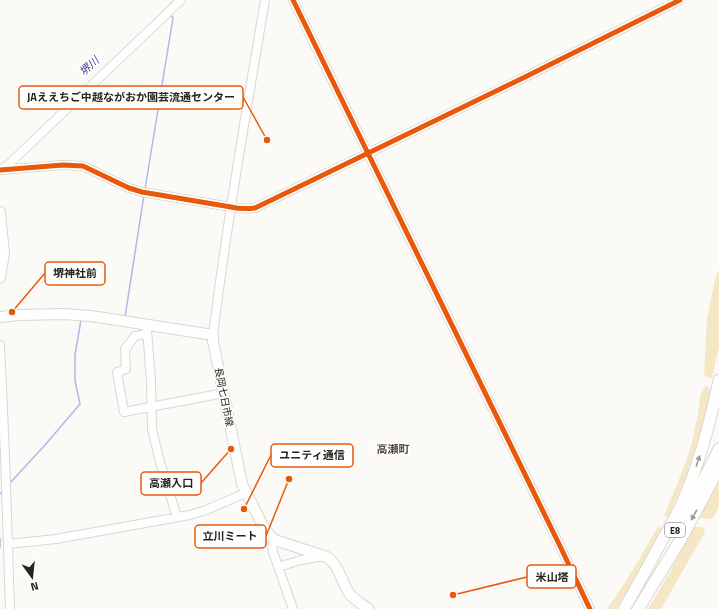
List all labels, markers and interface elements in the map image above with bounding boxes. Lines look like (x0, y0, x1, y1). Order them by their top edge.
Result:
water label: 堺川 (76, 52, 103, 79)
callout: JAええちご中越ながおか園芸流通センター (19, 86, 243, 109)
text: JAええちご中越ながおか園芸流通センター (27, 89, 235, 105)
callout: 堺神社前 (45, 262, 105, 285)
text: 堺神社前 (53, 265, 97, 281)
street label: 長岡七日市線 (211, 366, 237, 428)
district label: 高瀬町 (377, 441, 410, 457)
callout: ユニティ通信 (271, 444, 353, 467)
text: ユニティ通信 (279, 447, 345, 463)
one-way arrow (695, 455, 701, 467)
callout: 高瀬入口 (141, 472, 201, 495)
text: 高瀬入口 (149, 475, 193, 491)
one-way arrow (691, 509, 698, 521)
road number: E8 (665, 523, 685, 537)
callout: 立川ミート (195, 525, 266, 548)
text: 立川ミート (203, 528, 258, 544)
north arrow (12, 557, 52, 597)
callout: 米山塔 (527, 565, 576, 588)
text: 米山塔 (536, 569, 569, 585)
text: N (29, 578, 40, 595)

